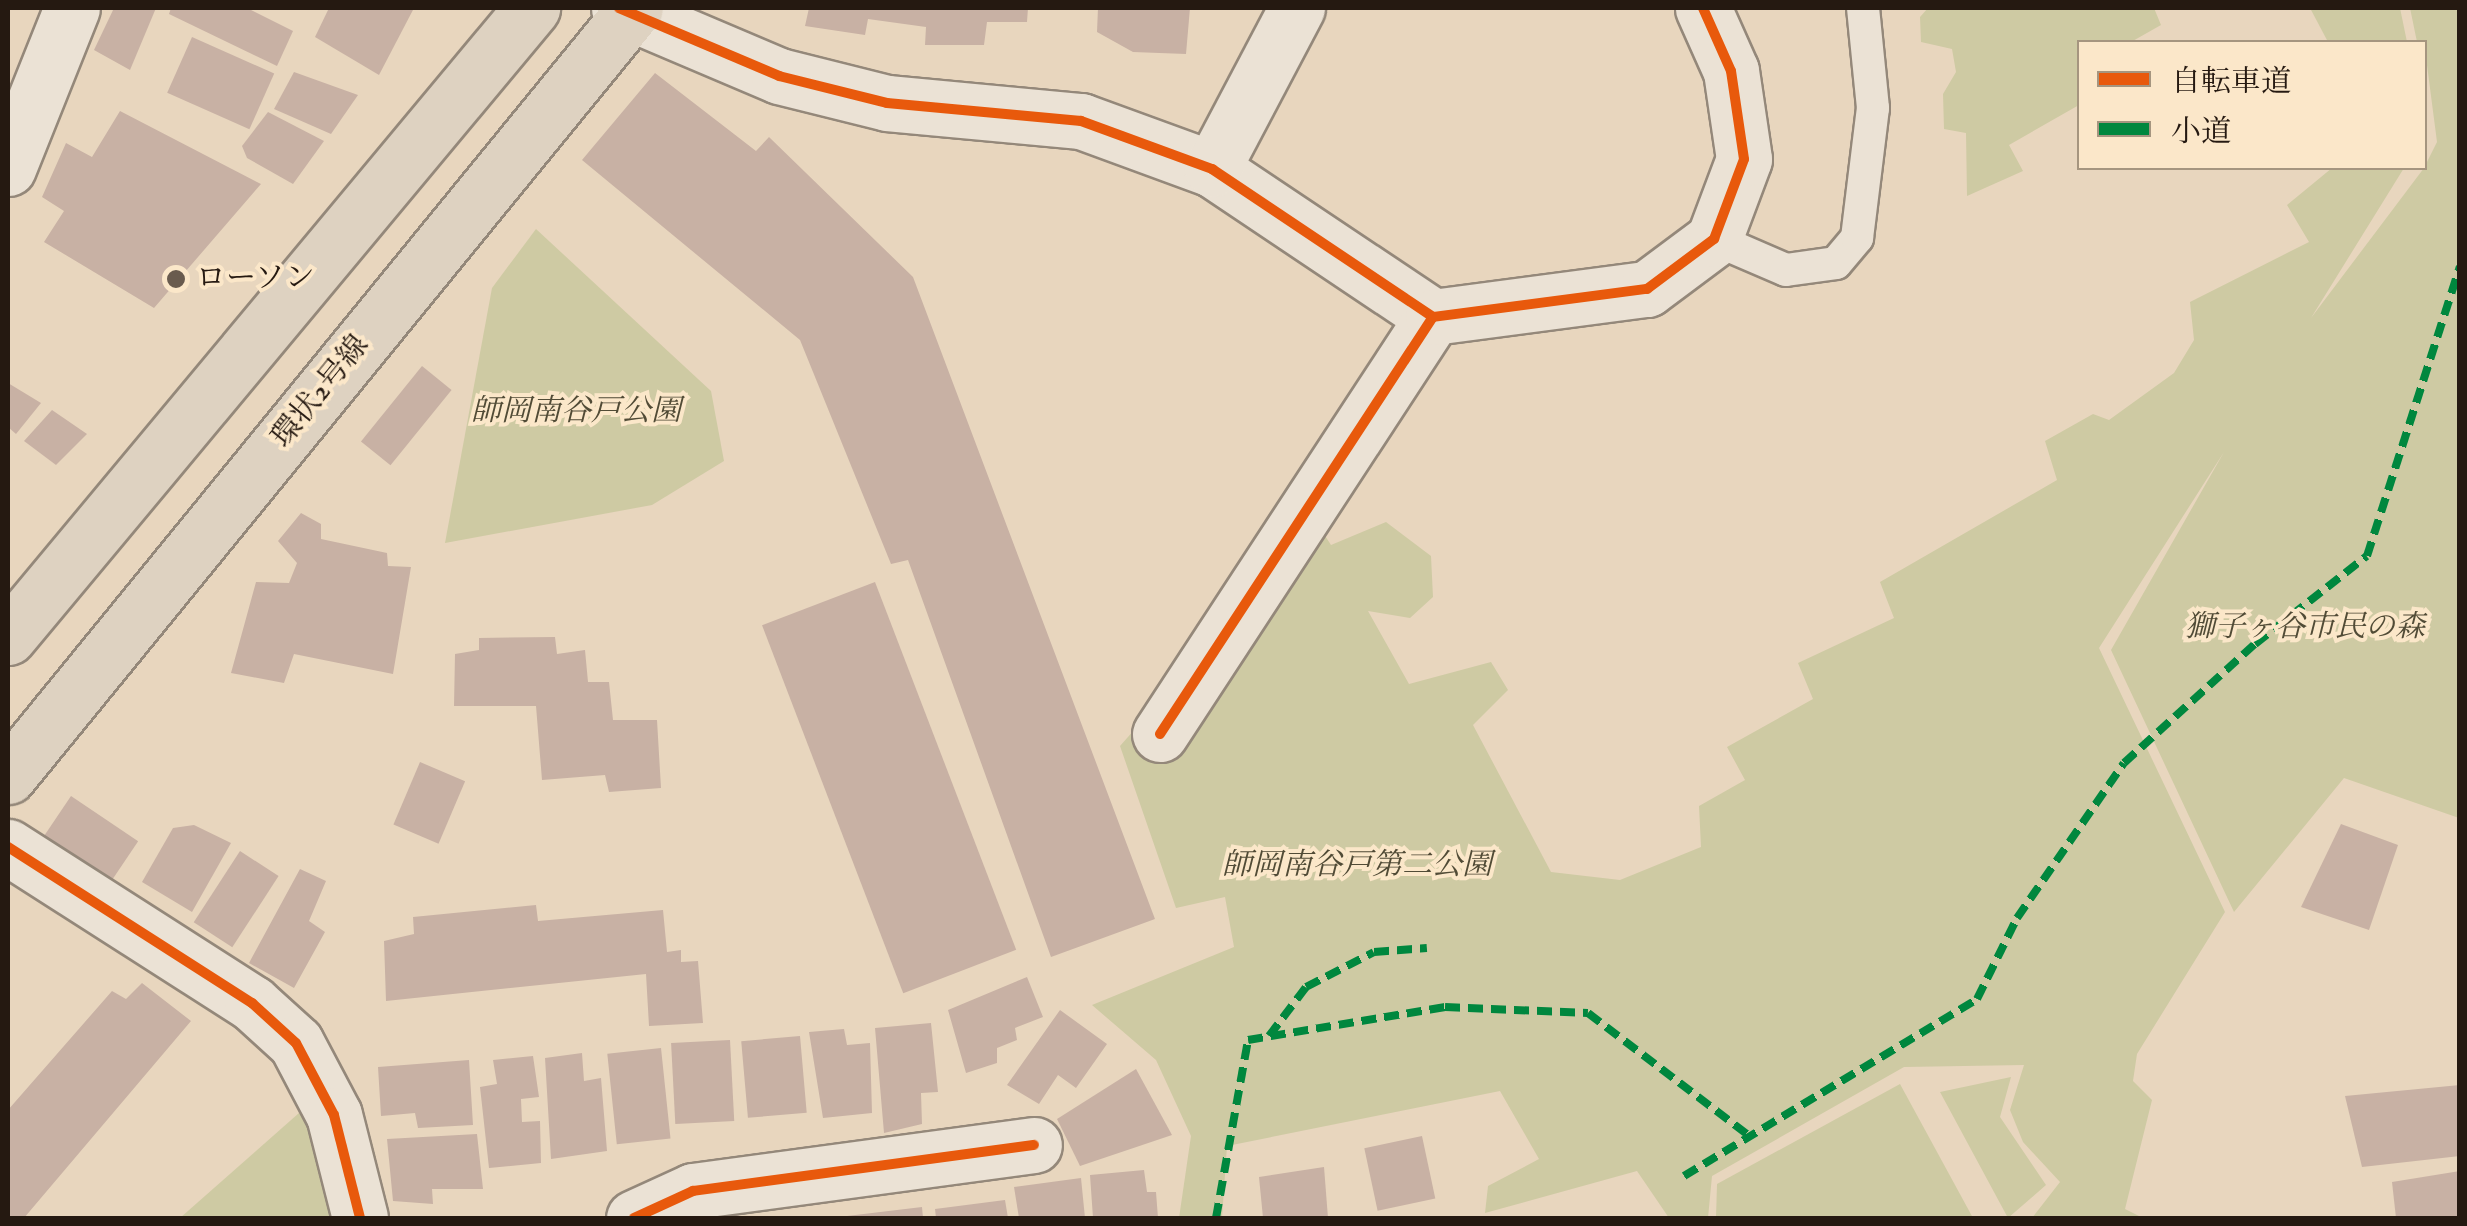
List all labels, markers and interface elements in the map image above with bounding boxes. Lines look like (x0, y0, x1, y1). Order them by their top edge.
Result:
legend (2077, 40, 2427, 170)
text: 自転車道 (2171, 64, 2291, 102)
text: 小道 (2171, 114, 2231, 152)
place label: ローソン (196, 261, 316, 297)
marker: ローソン (165, 268, 187, 290)
street label: 環状2号線 (265, 329, 377, 455)
park label: 師岡南谷戸公園 (471, 394, 681, 430)
park label: 獅子ヶ谷市民の森 (2185, 610, 2425, 646)
park label: 師岡南谷戸第二公園 (1222, 848, 1492, 884)

